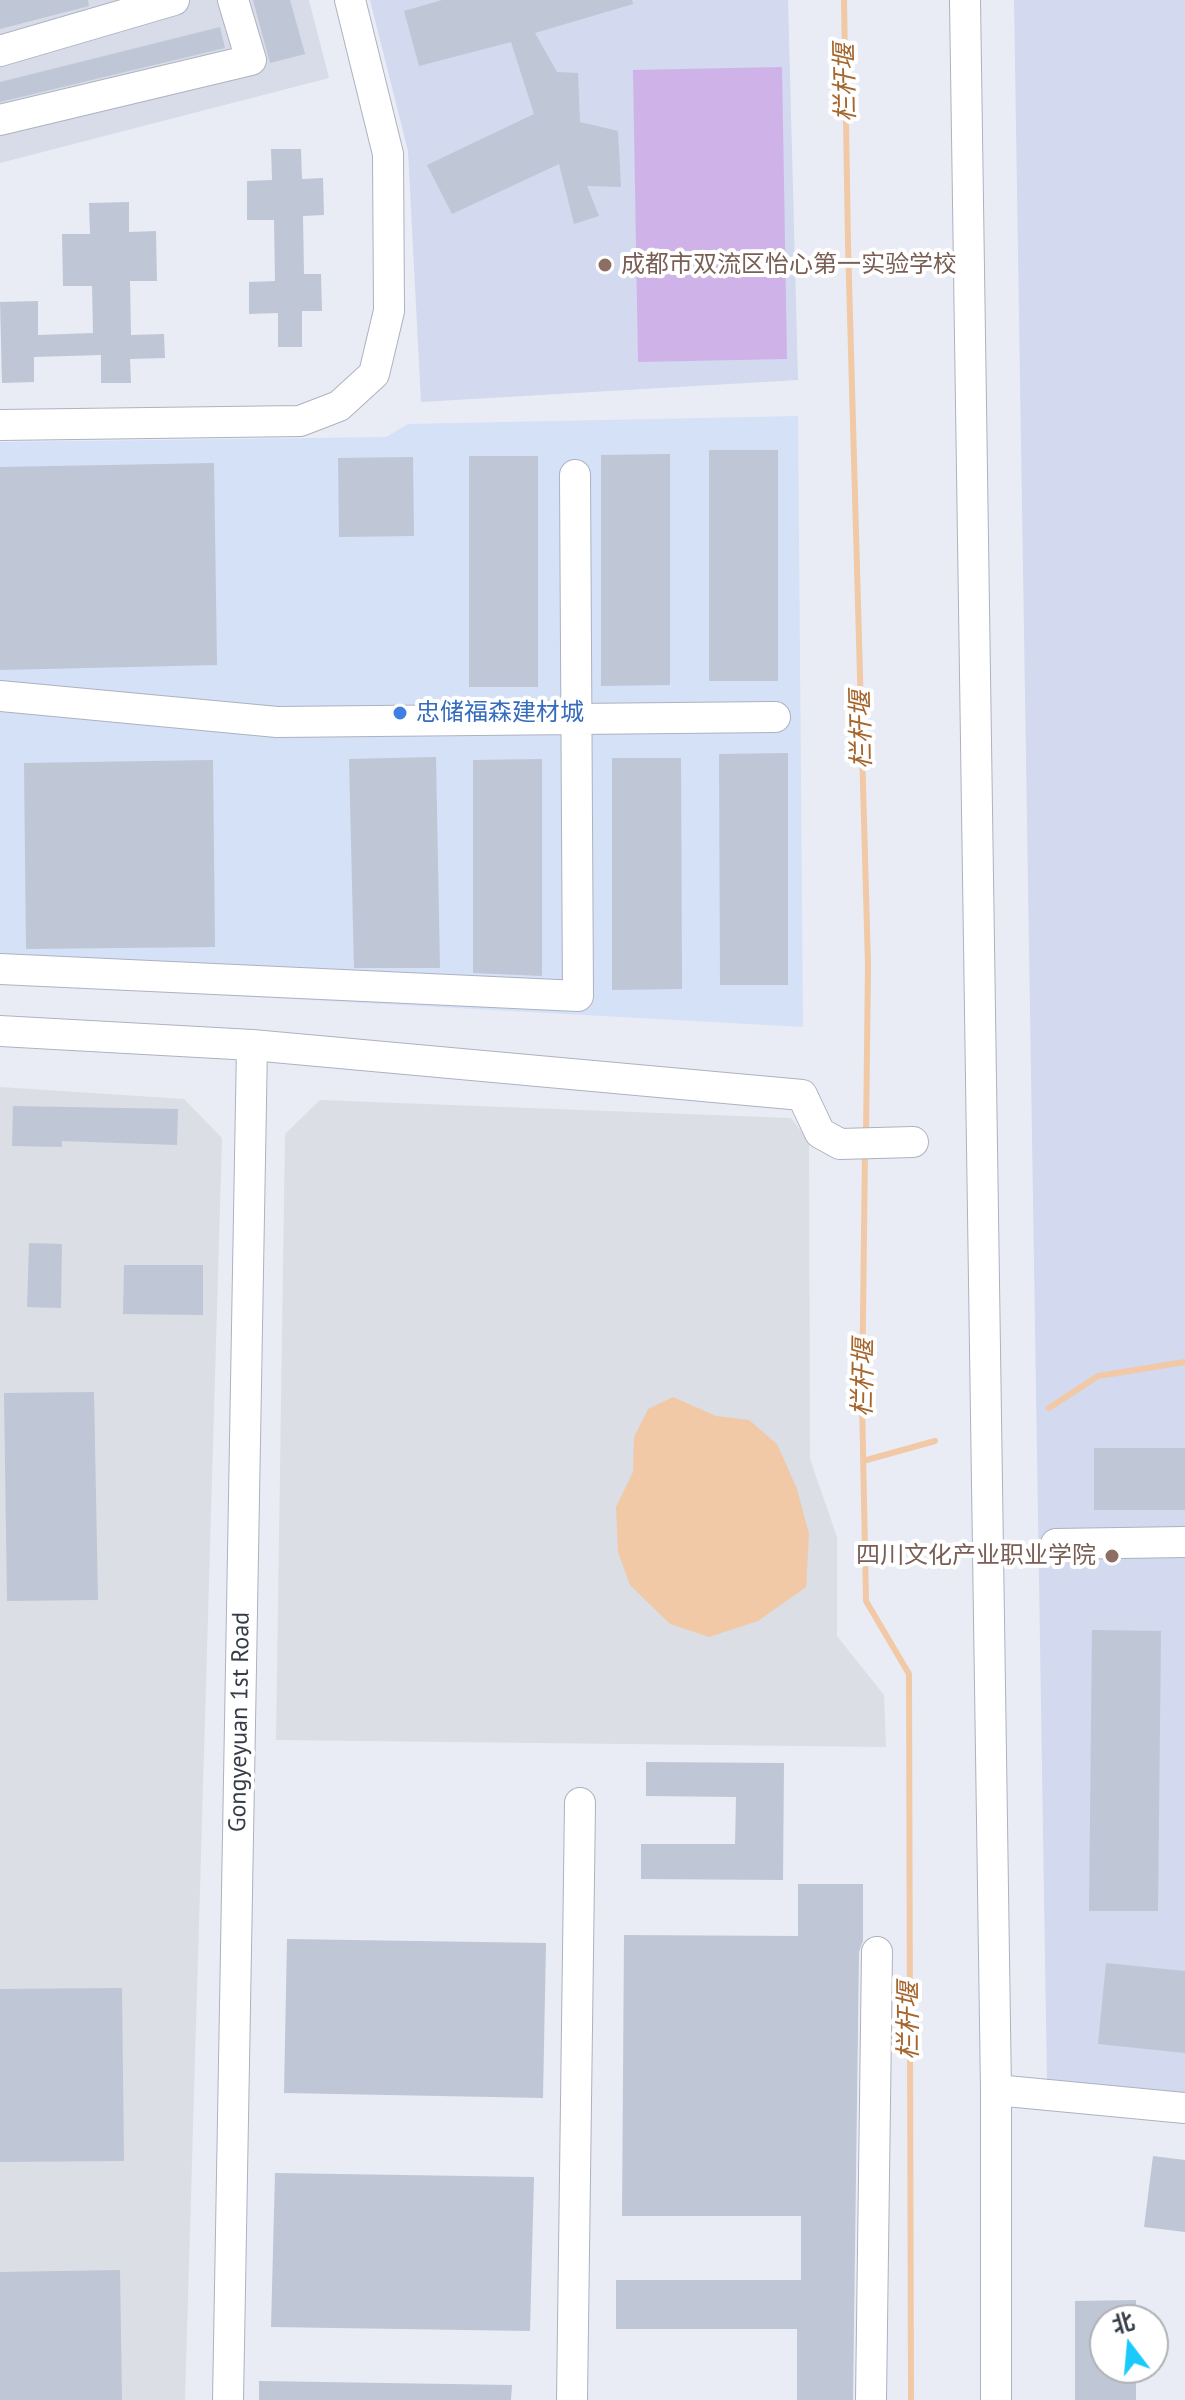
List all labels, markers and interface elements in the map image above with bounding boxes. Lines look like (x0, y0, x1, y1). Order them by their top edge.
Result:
water label: 栏杆堰 (830, 44, 862, 122)
place label: 成都市双流区怡心第一实验学校 (621, 251, 957, 279)
marker: 成都市双流区怡心第一实验学校 (596, 256, 614, 274)
water label: 栏杆堰 (846, 691, 878, 769)
place label: 忠储福森建材城 (416, 699, 584, 727)
marker: 忠储福森建材城 (391, 704, 409, 722)
water label: 栏杆堰 (848, 1339, 880, 1417)
place label: 四川文化产业职业学院 (856, 1542, 1096, 1570)
marker: 四川文化产业职业学院 (1103, 1547, 1121, 1565)
street label: Gongyeyuan 1st Road (224, 1612, 256, 1832)
water label: 栏杆堰 (894, 1982, 926, 2060)
north arrow (1089, 2304, 1169, 2384)
text: 北 (1108, 2306, 1137, 2339)

